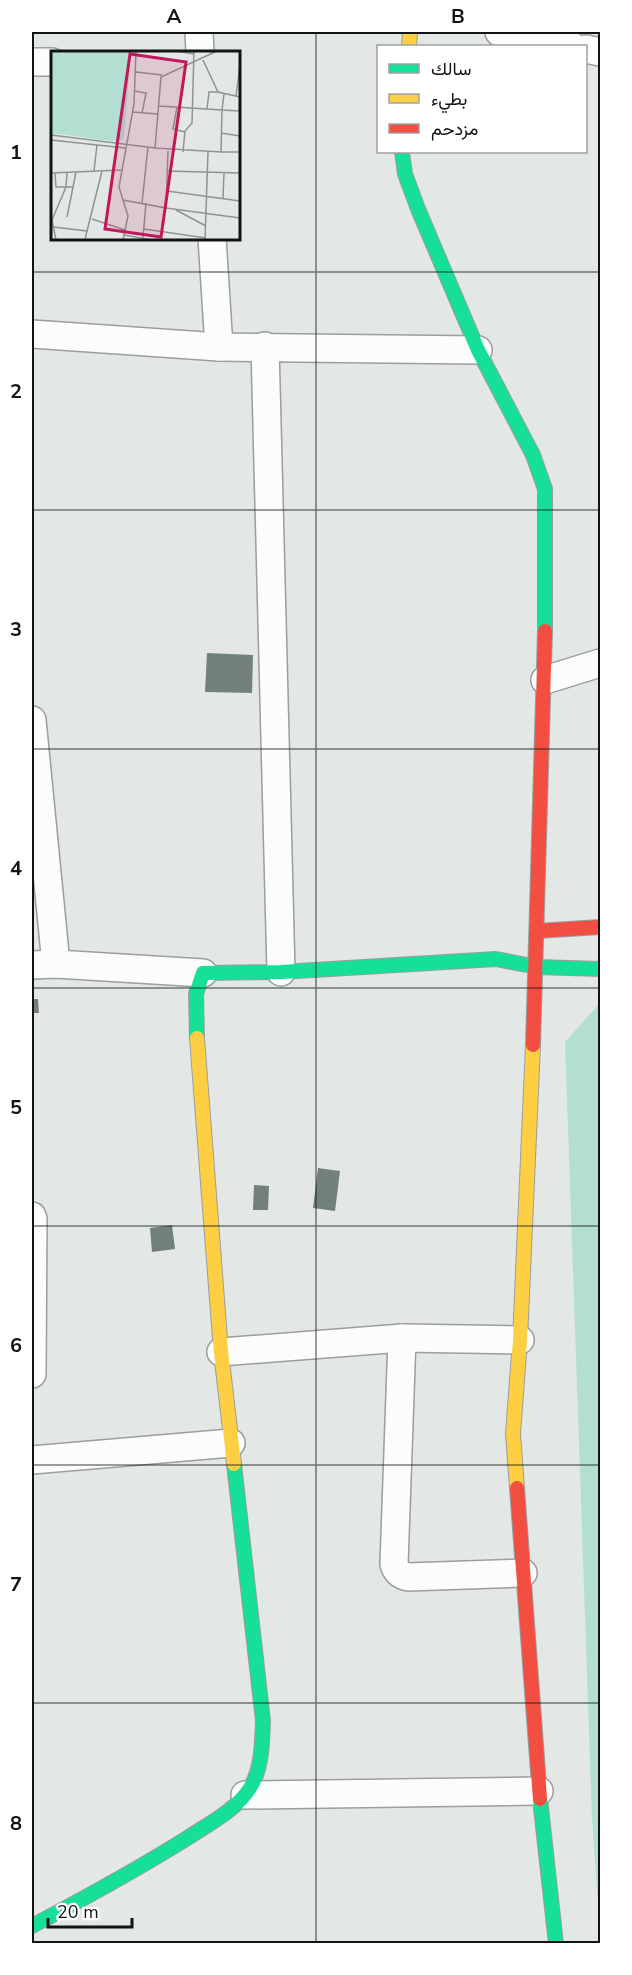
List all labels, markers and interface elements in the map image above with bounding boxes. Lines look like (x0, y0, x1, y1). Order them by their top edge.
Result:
text: A (167, 3, 182, 30)
text: B (451, 3, 465, 30)
legend (377, 45, 587, 153)
inset map (51, 51, 240, 240)
text: سالك (431, 57, 471, 81)
text: بطيء (431, 87, 467, 114)
text: مزدحم (431, 117, 478, 141)
text: 1 (10, 139, 22, 166)
text: 2 (10, 378, 22, 405)
text: 3 (10, 616, 22, 643)
text: 4 (10, 855, 22, 882)
text: 5 (10, 1094, 22, 1121)
text: 6 (10, 1332, 22, 1359)
text: 7 (10, 1571, 22, 1598)
text: 8 (10, 1810, 22, 1837)
scale bar (48, 1891, 132, 1929)
text: 20 m (57, 1900, 99, 1924)

